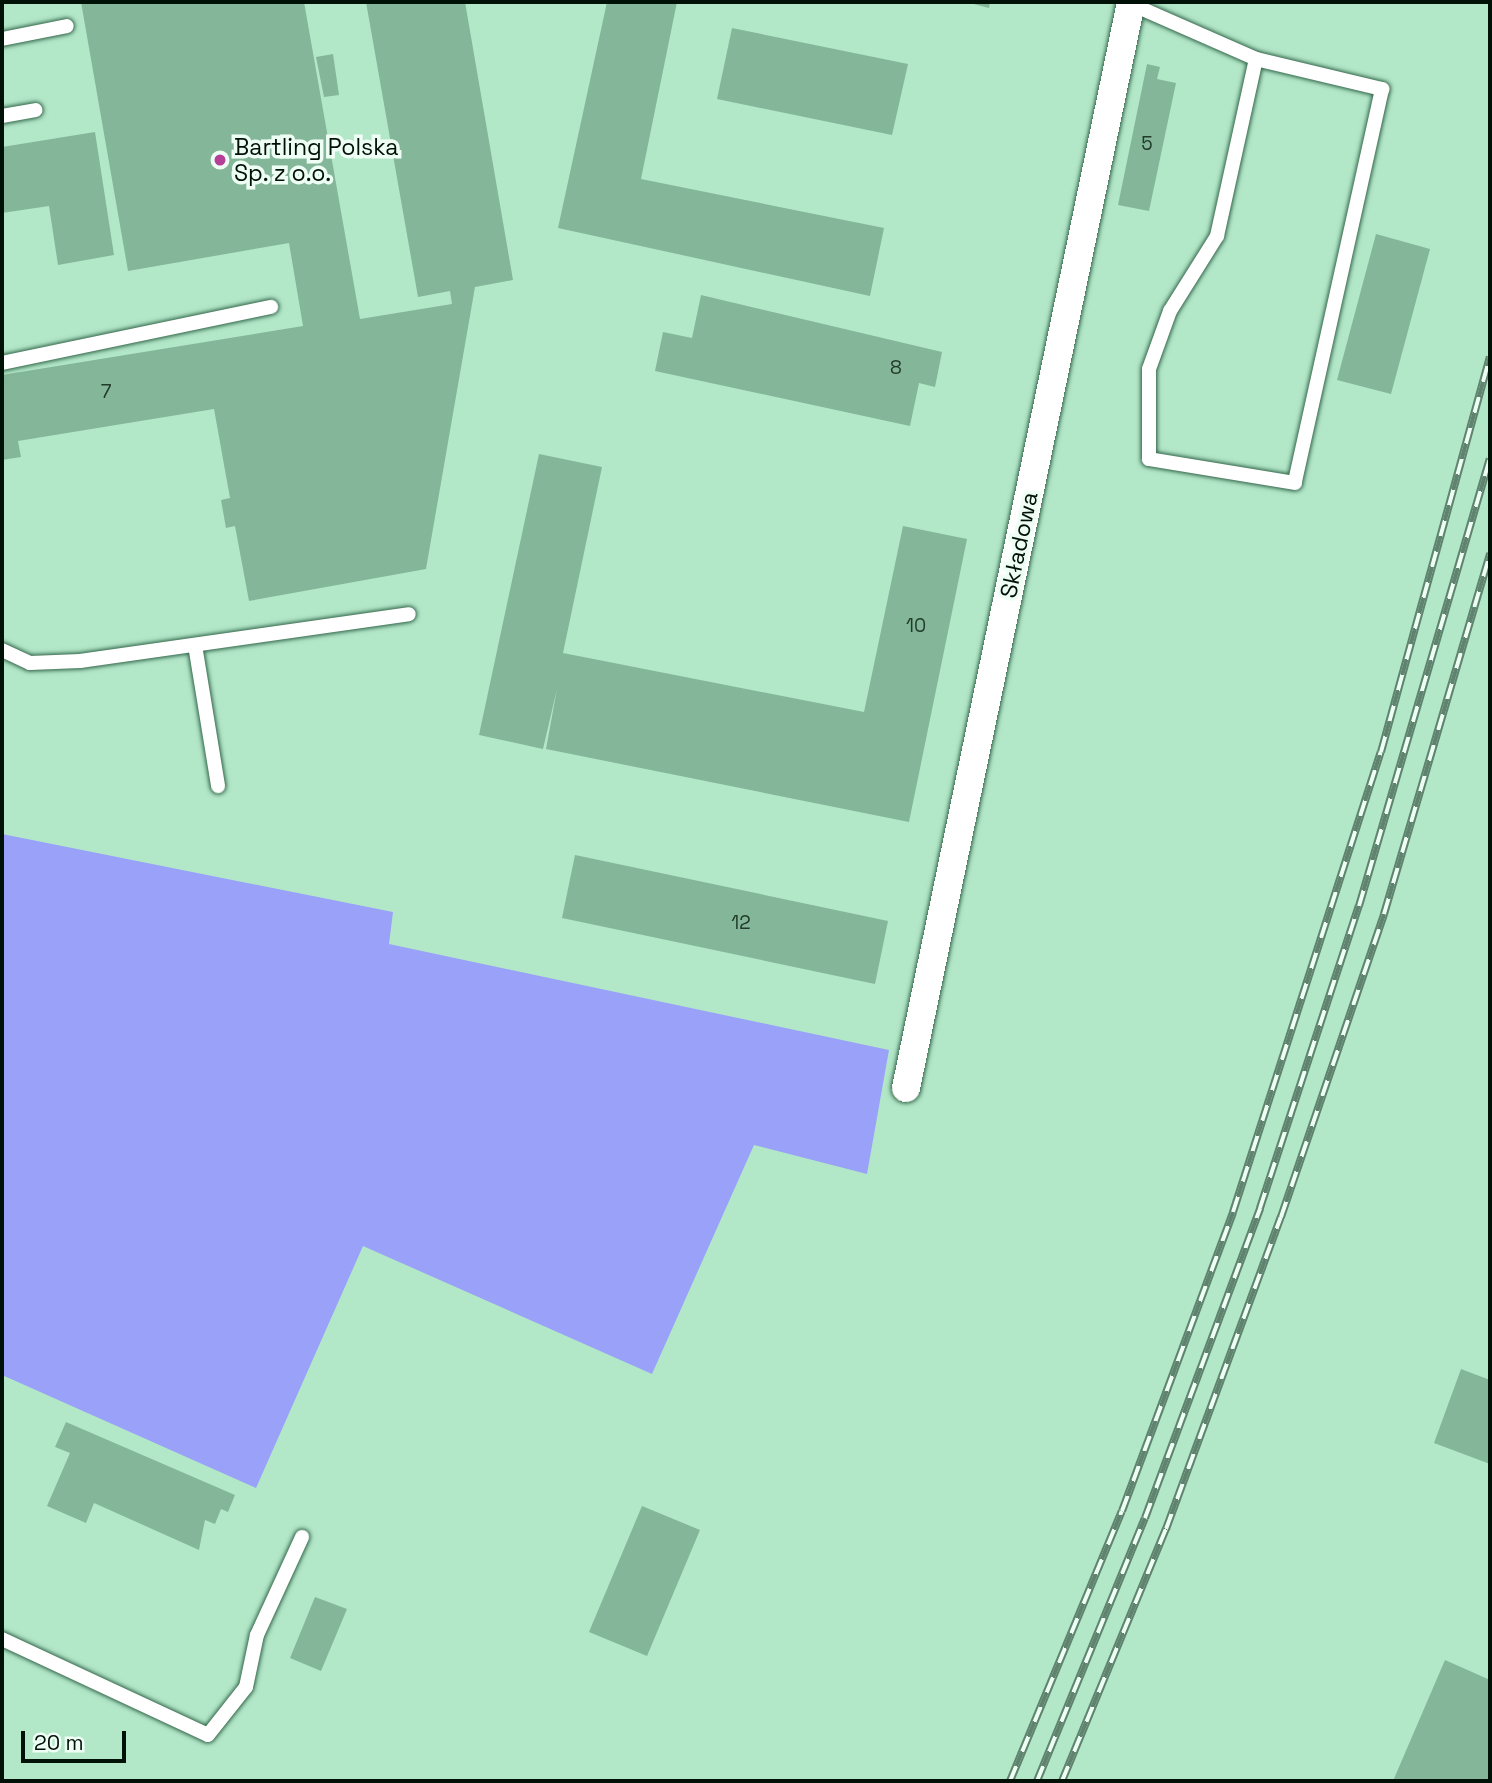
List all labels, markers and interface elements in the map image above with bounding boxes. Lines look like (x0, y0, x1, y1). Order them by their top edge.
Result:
place label: Bartling Polska Sp. z o.o. (234, 133, 398, 187)
house number: 5 (1141, 133, 1153, 155)
marker: Bartling Polska Sp. z o.o. (212, 152, 228, 168)
house number: 8 (890, 357, 902, 379)
house number: 7 (101, 381, 111, 403)
street label: Składowa (994, 489, 1044, 601)
house number: 10 (906, 615, 926, 637)
house number: 12 (731, 912, 751, 934)
scale bar (24, 1716, 130, 1760)
text: 20 m (34, 1729, 84, 1756)

